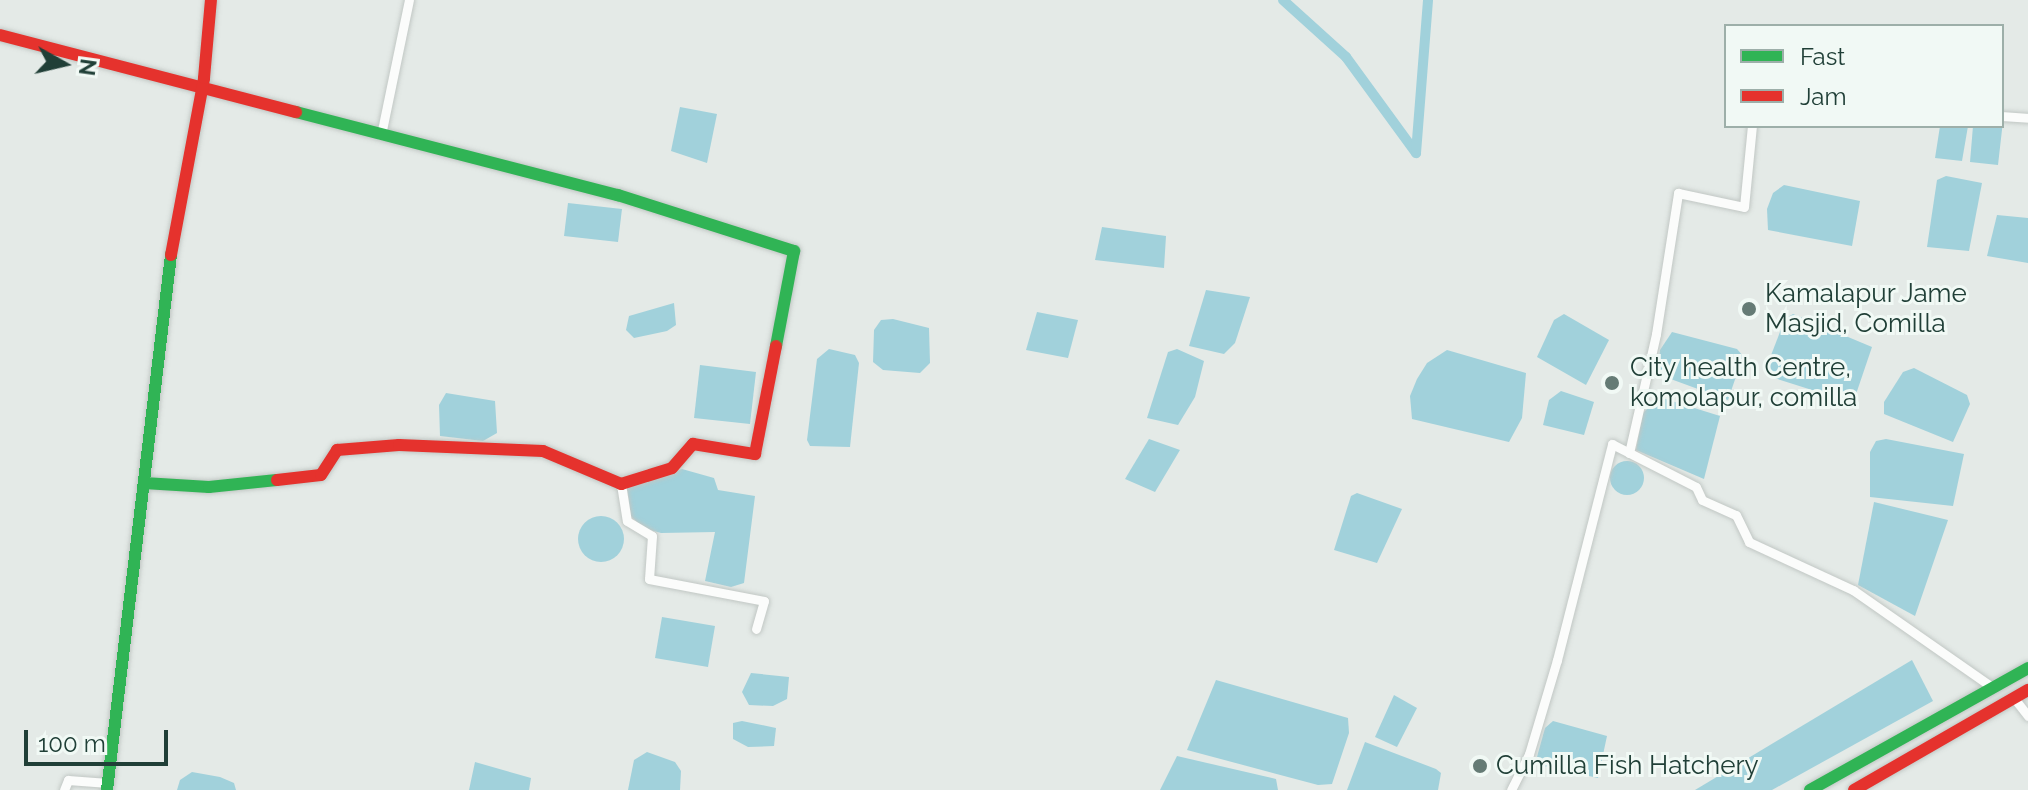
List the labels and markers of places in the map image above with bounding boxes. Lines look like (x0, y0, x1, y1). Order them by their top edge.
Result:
place label: Kamalapur Jame Masjid, Comilla (1765, 278, 1968, 340)
marker: Kamalapur Jame Masjid, Comilla (1740, 300, 1758, 318)
place label: City health Centre, komolapur, comilla (1630, 352, 1857, 414)
marker: City health Centre, komolapur, comilla (1601, 372, 1623, 394)
place label: Cumilla Fish Hatchery (1496, 750, 1759, 782)
marker: Cumilla Fish Hatchery (1471, 757, 1489, 775)

